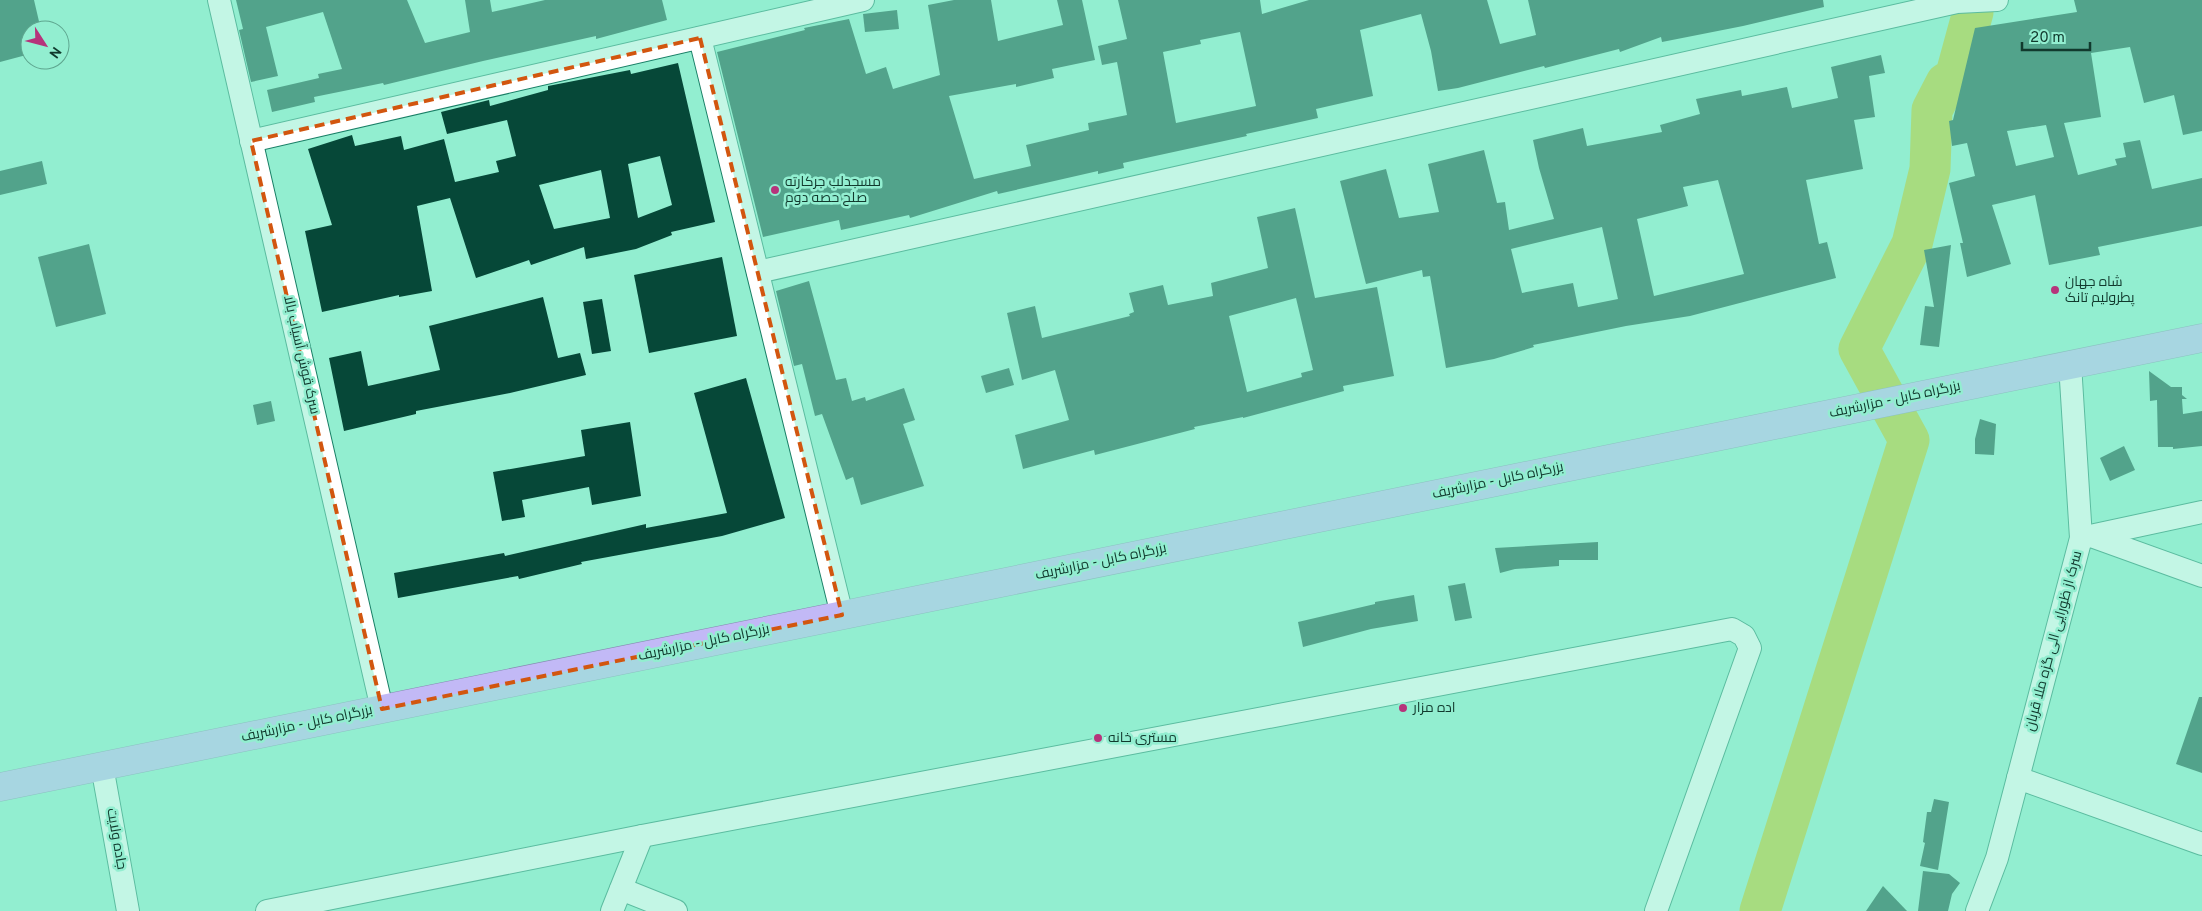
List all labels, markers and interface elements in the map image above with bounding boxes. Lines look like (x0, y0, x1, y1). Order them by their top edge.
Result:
north arrow (20, 20, 70, 70)
scale bar (2022, 20, 2090, 52)
text: 20 m (2030, 29, 2065, 48)
text: N (44, 43, 64, 61)
place label: مسجدلب جرکارته صلح حصه دوم (785, 174, 881, 207)
marker: مسجدلب جرکارته صلح حصه دوم (769, 184, 781, 196)
place label: شاه جهان پطرولیم تانک (2065, 274, 2135, 307)
marker: شاه جهان پطرولیم تانک (2049, 284, 2061, 296)
street label: سرک قوش آسیاب بالا (279, 294, 323, 416)
street label: بزرگراه کابل - مزارشریف (1828, 378, 1962, 422)
street label: بزرگراه کابل - مزارشریف (1431, 459, 1565, 503)
street label: بزرگراه کابل - مزارشریف (1034, 540, 1168, 584)
street label: سرک از ظورایی الی گزه ملا قربان (2022, 549, 2086, 733)
street label: بزرگراه کابل - مزارشریف (637, 621, 771, 665)
place label: اده مزار (1412, 700, 1456, 717)
street label: بزرگراه کابل - مزارشریف (240, 702, 374, 746)
marker: اده مزار (1397, 702, 1409, 714)
place label: مستری خانه (1108, 730, 1177, 747)
marker: مستری خانه (1092, 732, 1104, 744)
street label: جاده ولایت (102, 807, 130, 871)

